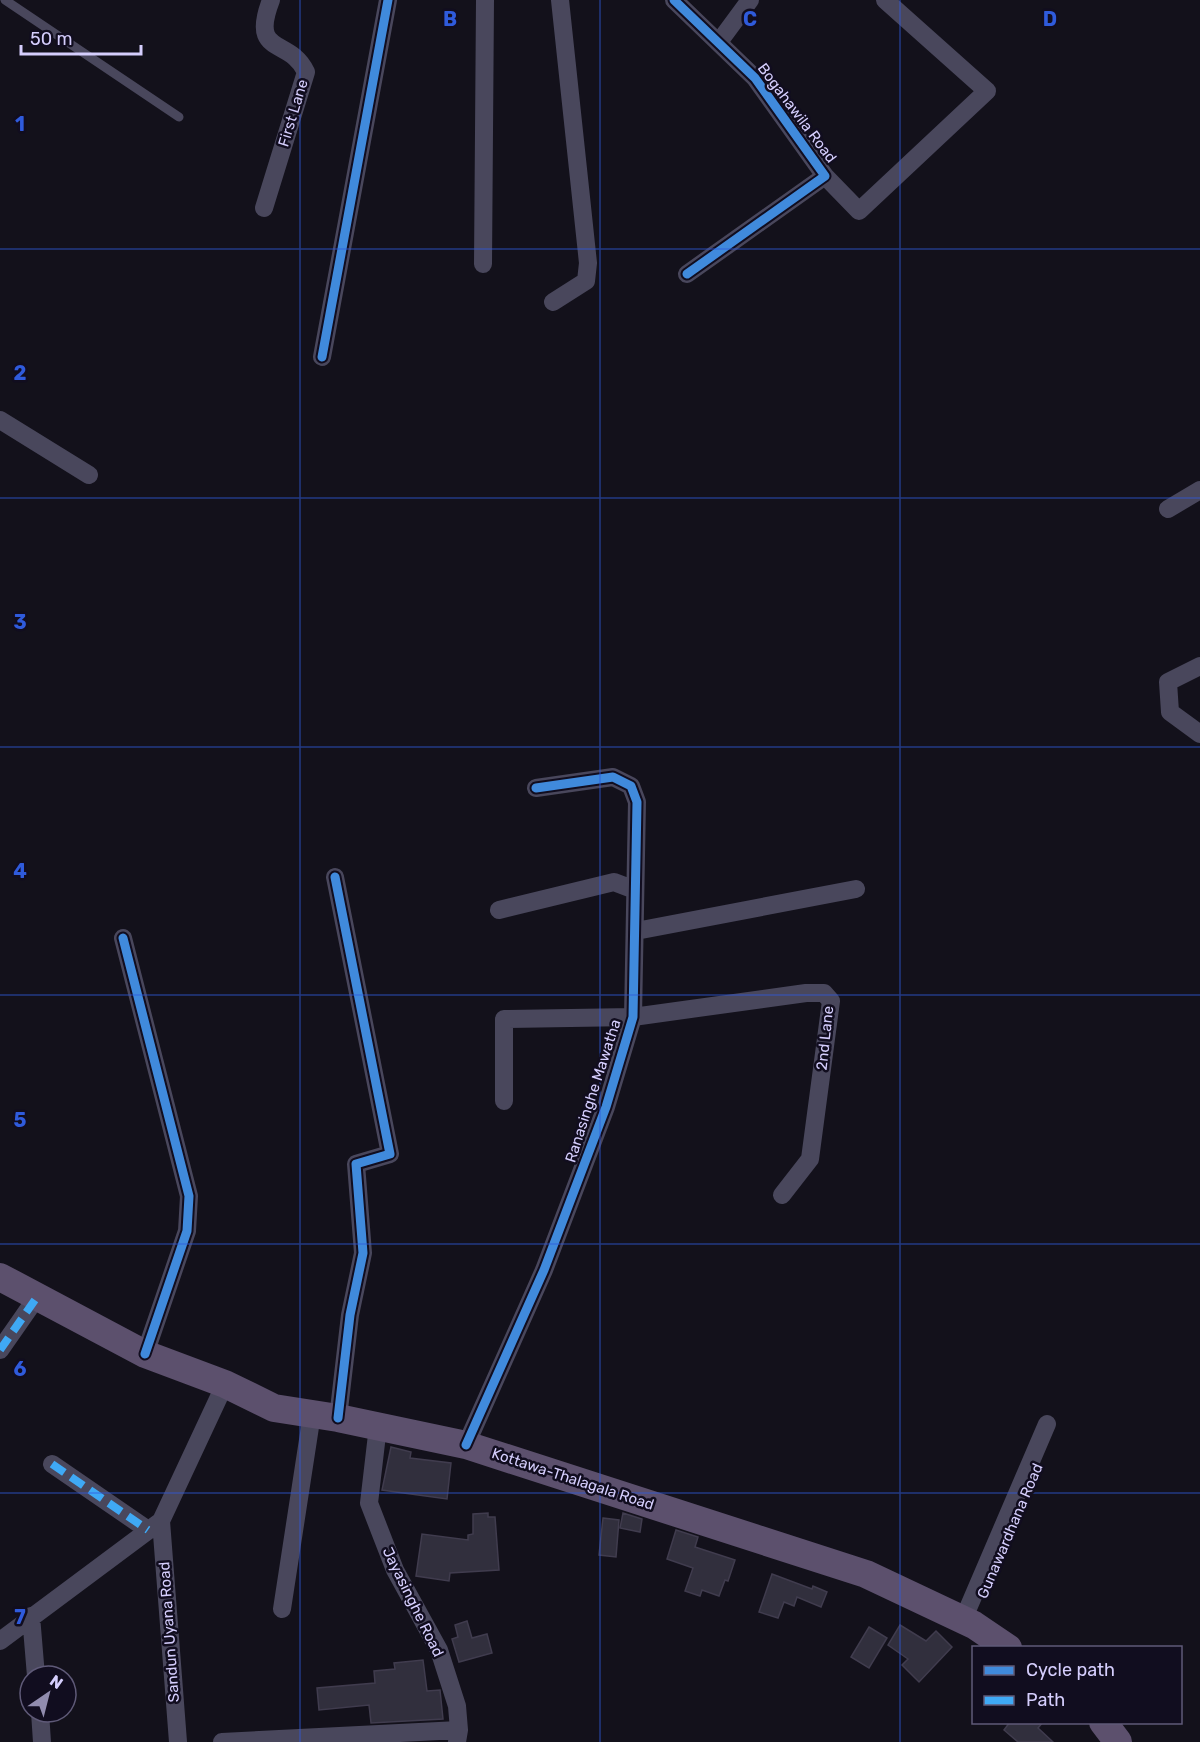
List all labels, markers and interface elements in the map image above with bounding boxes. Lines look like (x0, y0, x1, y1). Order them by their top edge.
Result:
text: B (443, 7, 457, 31)
text: C (743, 7, 757, 31)
text: D (1043, 7, 1057, 31)
scale bar (21, 18, 141, 56)
text: 50 m (30, 28, 73, 50)
street label: Bogahawila Road (754, 60, 840, 166)
street label: First Lane (274, 77, 312, 149)
text: 1 (15, 112, 25, 136)
text: 2 (14, 361, 27, 385)
text: 3 (13, 610, 27, 634)
text: 4 (13, 859, 27, 883)
street label: 2nd Lane (813, 1005, 837, 1071)
street label: Ranasinghe Mawatha (561, 1017, 625, 1165)
text: 5 (14, 1108, 27, 1132)
text: 6 (13, 1357, 27, 1381)
street label: Kottawa-Thalagala Road (490, 1444, 656, 1514)
street label: Gunawardhana Road (973, 1461, 1047, 1601)
street label: Jayasinghe Road (379, 1544, 447, 1660)
street label: Sandun Uyana Road (155, 1561, 183, 1703)
text: 7 (14, 1605, 26, 1629)
legend (972, 1646, 1182, 1724)
text: Cycle path (1026, 1659, 1115, 1681)
north arrow (18, 1664, 78, 1724)
text: N (46, 1671, 66, 1693)
text: Path (1026, 1689, 1065, 1711)

